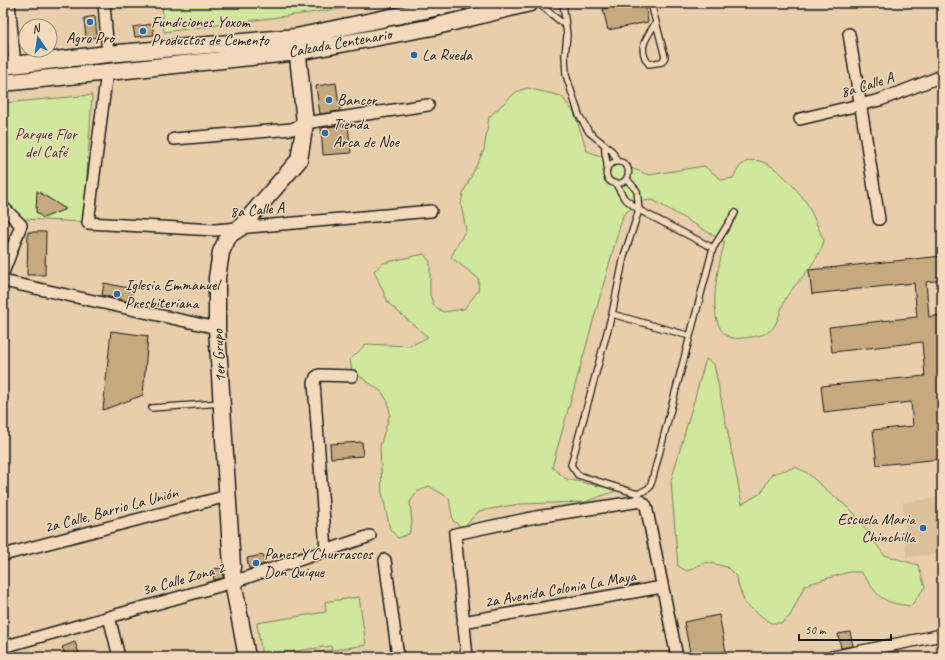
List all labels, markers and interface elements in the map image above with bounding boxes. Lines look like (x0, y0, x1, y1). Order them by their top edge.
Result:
place label: Fundiciones Yoxom Productos de Cemento (151, 12, 270, 50)
marker: Agro Pro (85, 17, 95, 27)
north arrow (18, 18, 58, 58)
text: N (31, 20, 43, 36)
street label: Calzada Centenario (287, 24, 395, 62)
marker: Fundiciones Yoxom Productos de Cemento (138, 26, 148, 36)
place label: Agro Pro (66, 28, 116, 48)
place label: La Rueda (422, 45, 473, 65)
marker: La Rueda (409, 50, 419, 60)
street label: 8a Calle A (838, 67, 897, 103)
place label: Bancor (337, 90, 378, 110)
marker: Bancor (324, 95, 334, 105)
place label: Tienda Arca de Noe (333, 114, 401, 152)
park label: Parque Flor del Café (15, 124, 79, 162)
marker: Tienda Arca de Noe (320, 128, 330, 138)
street label: 8a Calle A (229, 198, 286, 222)
place label: Iglesia Emmanuel Presbiteriana (125, 275, 222, 313)
marker: Iglesia Emmanuel Presbiteriana (112, 289, 122, 299)
street label: 1er Grupo (208, 328, 230, 383)
street label: 2a Calle, Barrio La Unión (42, 482, 181, 537)
place label: Escuela Maria Chinchilla (837, 509, 916, 547)
marker: Escuela Maria Chinchilla (918, 523, 928, 533)
place label: Panes Y Churrascos Don Quique (264, 544, 374, 582)
street label: 3a Calle Zona 2 (139, 557, 228, 600)
marker: Panes Y Churrascos Don Quique (251, 558, 261, 568)
street label: 2a Avenida Colonia La Maya (483, 566, 639, 612)
scale bar (799, 616, 891, 642)
text: 50 m (805, 622, 827, 638)

